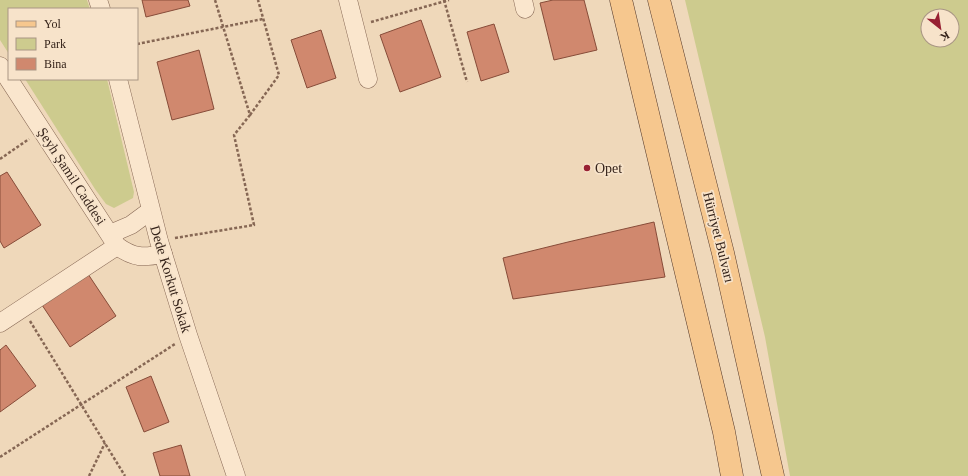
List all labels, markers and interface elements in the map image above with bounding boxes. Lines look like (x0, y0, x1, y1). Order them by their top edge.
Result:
legend (8, 8, 138, 80)
north arrow (920, 8, 960, 48)
text: Yol (44, 17, 61, 31)
text: K (938, 29, 952, 44)
text: Park (44, 37, 66, 51)
text: Bina (44, 57, 67, 71)
street label: Şeyh Şamil Caddesi (35, 125, 109, 228)
place label: Opet (595, 161, 622, 176)
marker: Opet (582, 163, 592, 173)
street label: Hürriyet Bulvarı (700, 190, 737, 284)
street label: Dede Korkut Sokak (147, 224, 194, 335)

